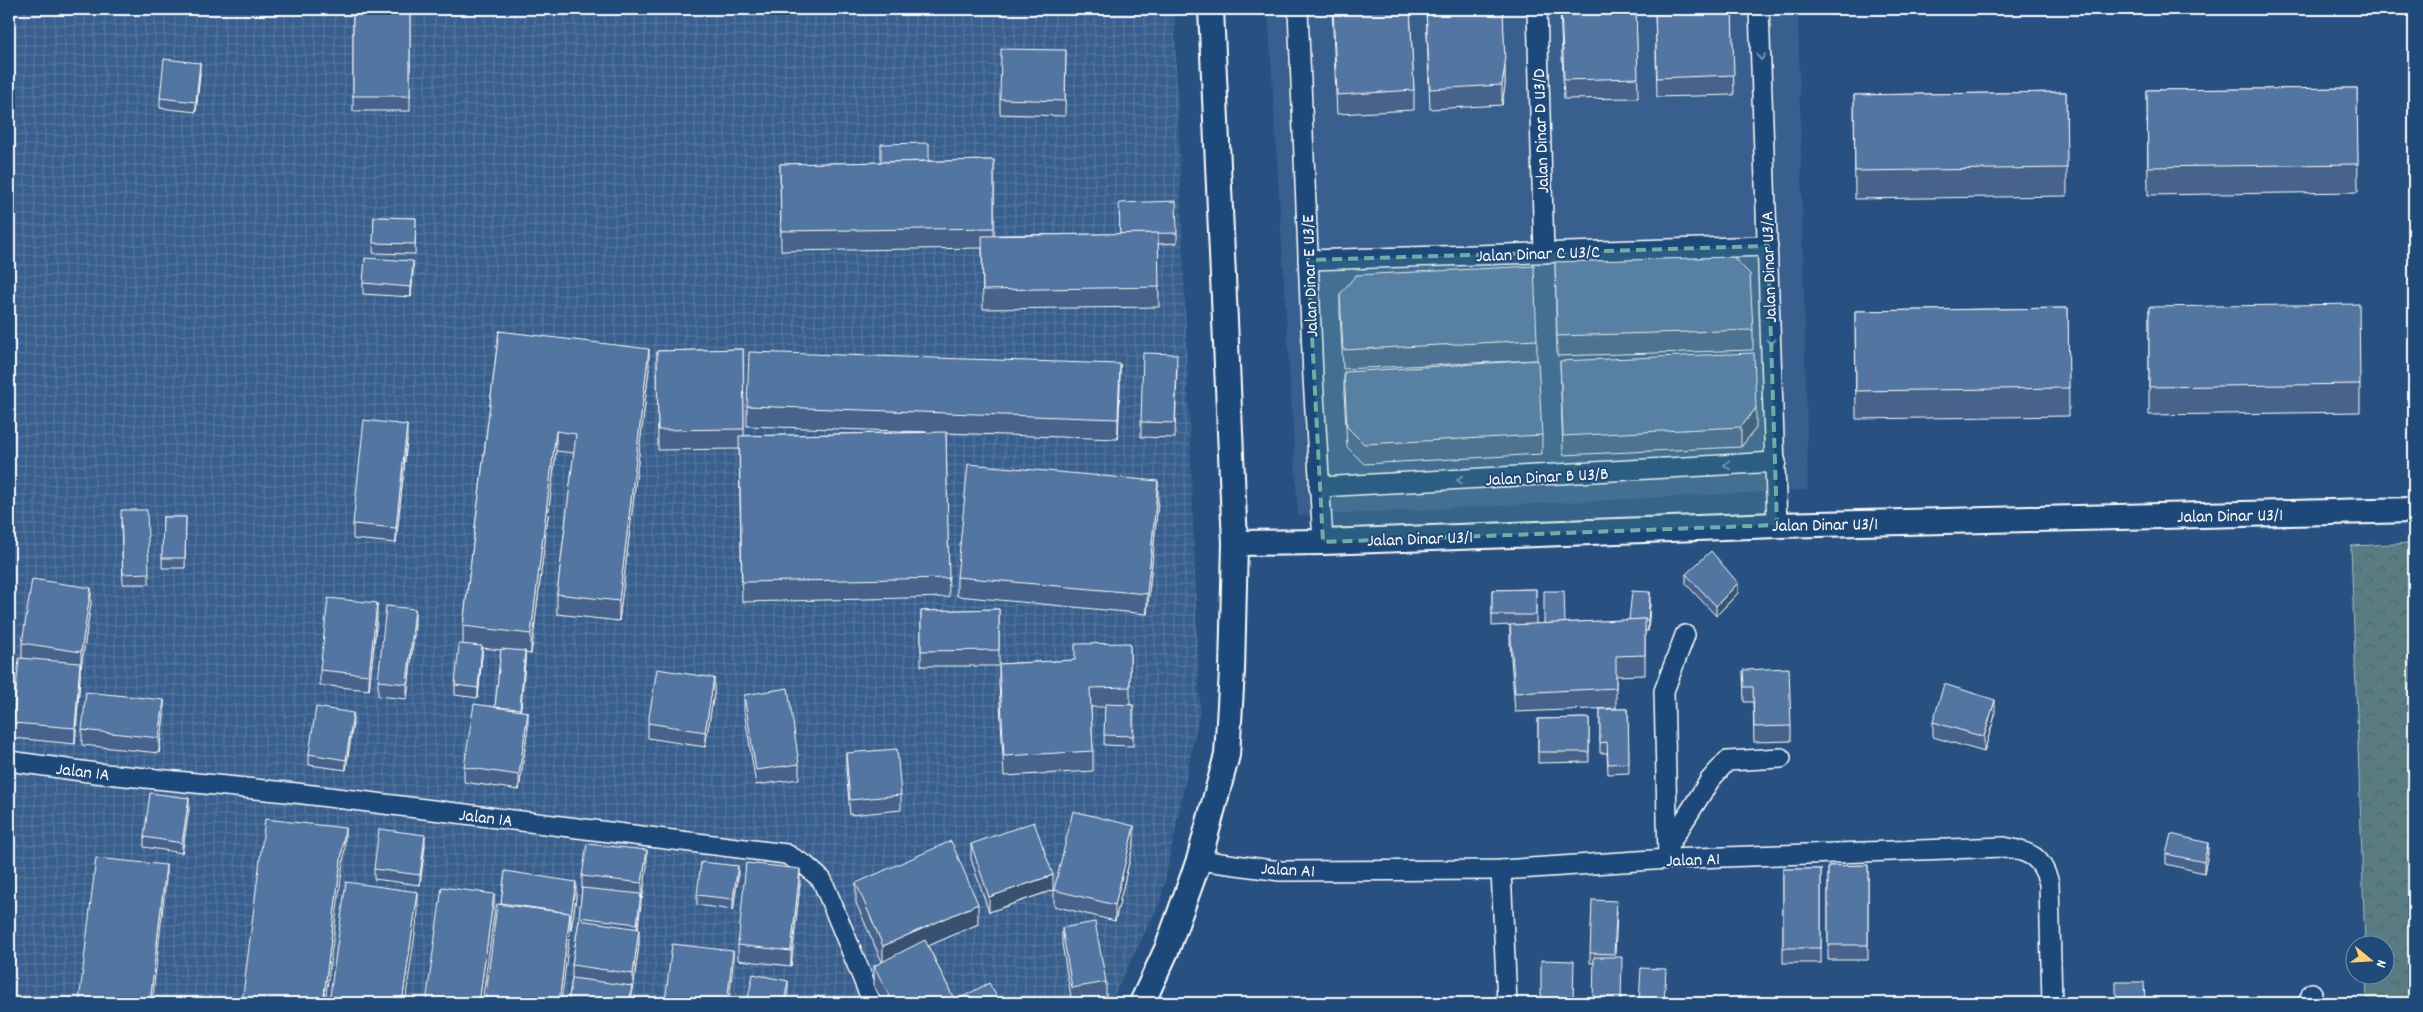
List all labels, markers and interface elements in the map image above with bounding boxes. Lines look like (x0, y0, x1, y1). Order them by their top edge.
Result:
one-way arrow (1755, 54, 1766, 62)
street label: Jalan Dinar D U3/D (1528, 68, 1557, 194)
street label: Jalan Dinar U3/A (1756, 210, 1785, 323)
street label: Jalan Dinar E U3/E (1297, 214, 1326, 338)
street label: Jalan Dinar C U3/C (1476, 241, 1601, 270)
one-way arrow (1766, 339, 1777, 347)
one-way arrow (1723, 459, 1731, 470)
street label: Jalan Dinar B U3/B (1485, 463, 1609, 494)
one-way arrow (1456, 475, 1464, 486)
street label: Jalan Dinar U3/1 (2177, 504, 2283, 531)
street label: Jalan Dinar U3/1 (1772, 513, 1878, 540)
street label: Jalan Dinar U3/1 (1367, 526, 1474, 555)
street label: Jalan 1A (54, 758, 111, 789)
street label: Jalan 1A (457, 804, 514, 835)
street label: Jalan A1 (1666, 848, 1720, 875)
street label: Jalan A1 (1260, 858, 1315, 885)
north arrow (2346, 934, 2396, 984)
text: N (2370, 957, 2391, 970)

